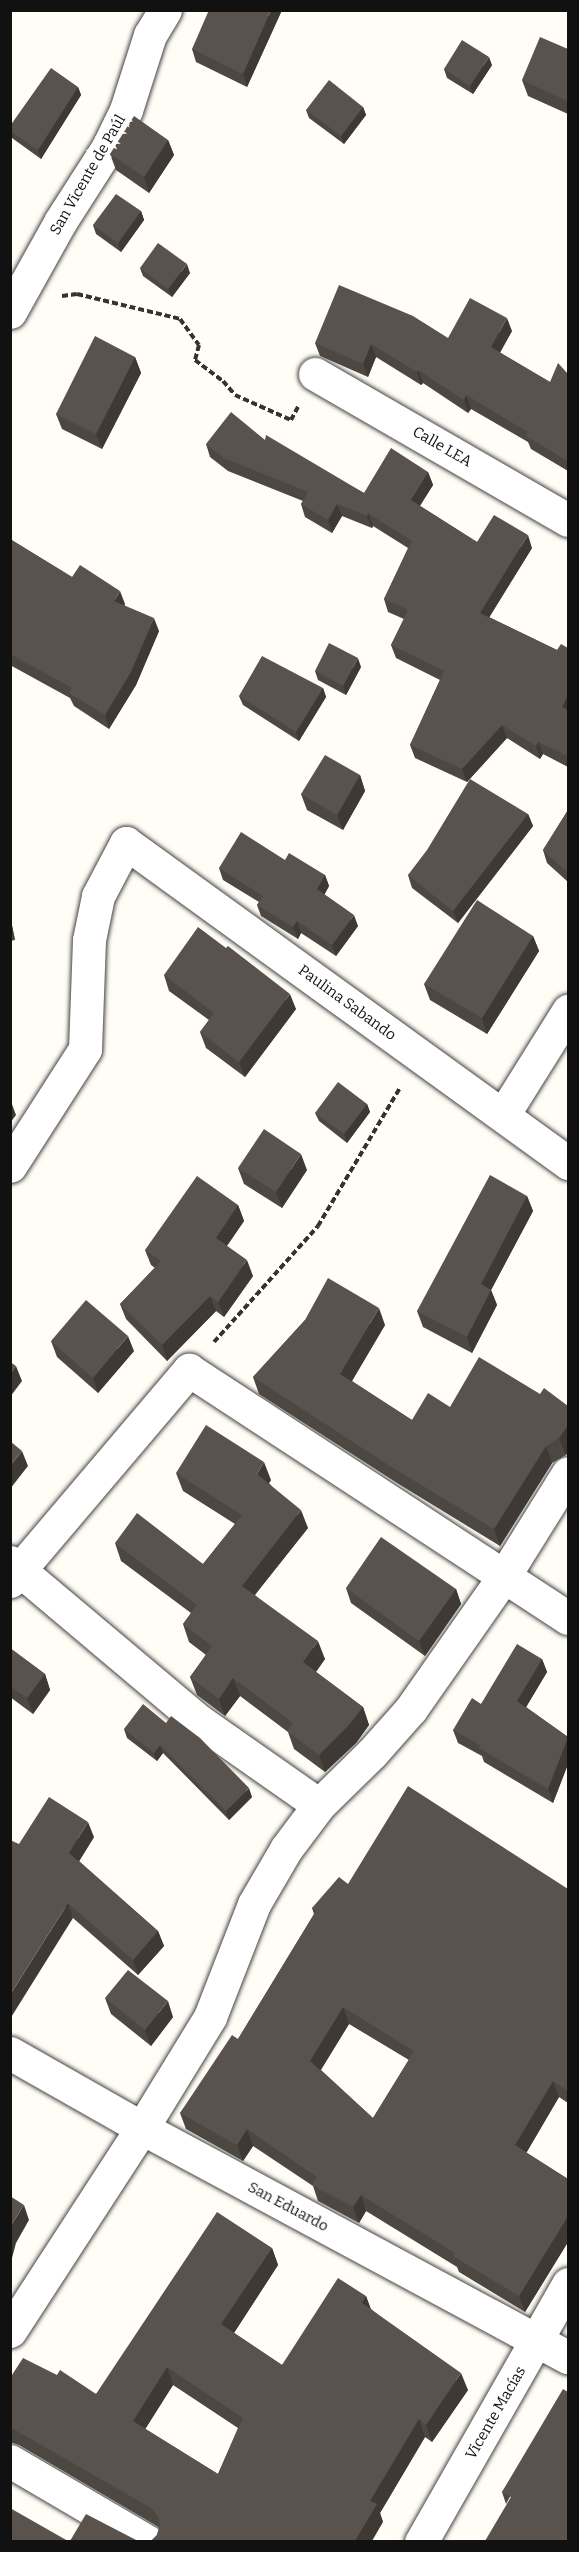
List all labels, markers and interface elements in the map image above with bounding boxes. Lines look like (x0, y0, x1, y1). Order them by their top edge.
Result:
street label: San Vicente de Paúl (46, 112, 130, 238)
street label: Calle LEA (409, 423, 475, 471)
street label: Paulina Sabando (295, 962, 399, 1044)
street label: San Eduardo (245, 2178, 331, 2236)
street label: Vicente Macías (462, 2363, 530, 2463)

